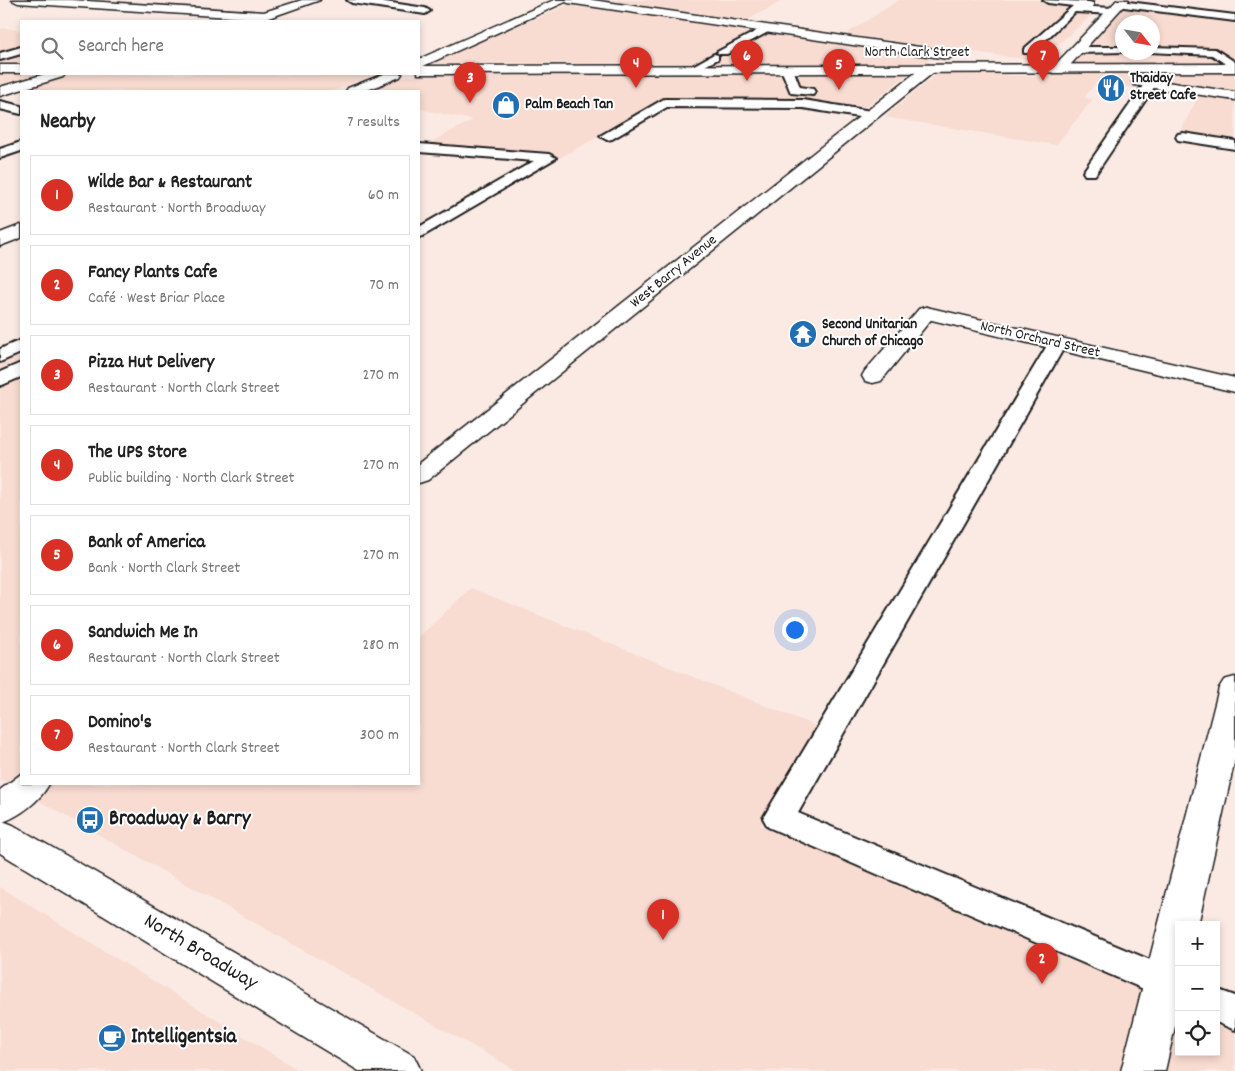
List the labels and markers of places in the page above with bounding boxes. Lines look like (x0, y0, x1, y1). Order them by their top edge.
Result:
pin: 6 (731, 40, 763, 81)
pin: 7 (1027, 40, 1059, 81)
pin: 4 (620, 47, 652, 88)
pin: 5 (823, 49, 855, 90)
pin: 3 (454, 62, 486, 103)
place label: Thaiday Street Cafe (1130, 68, 1197, 107)
restaurant icon: Thaiday Street Cafe (1096, 73, 1126, 103)
shop icon: Palm Beach Tan (491, 90, 521, 120)
place label: Palm Beach Tan (525, 94, 613, 116)
place label: Second Unitarian Church of Chicago (822, 314, 924, 353)
temple icon: Second Unitarian Church of Chicago (788, 319, 818, 349)
bus stop icon: Broadway & Barry (75, 805, 105, 835)
place label: Broadway & Barry (109, 805, 252, 835)
pin: 1 (647, 899, 679, 940)
pin: 2 (1026, 943, 1058, 984)
cafe icon: Intelligentsia (97, 1023, 127, 1053)
place label: Intelligentsia (131, 1023, 238, 1053)

